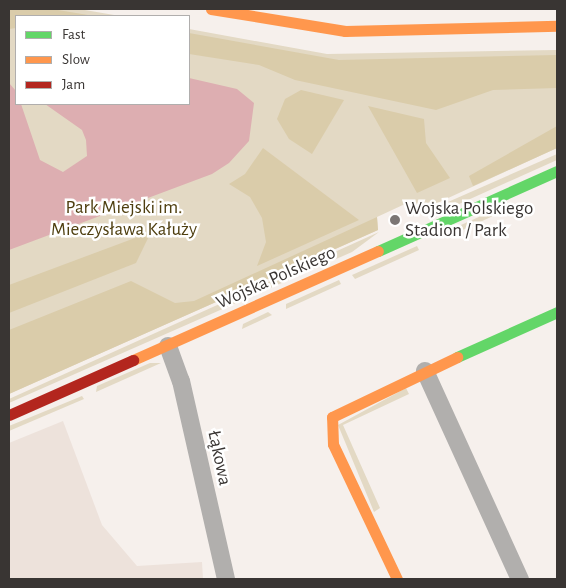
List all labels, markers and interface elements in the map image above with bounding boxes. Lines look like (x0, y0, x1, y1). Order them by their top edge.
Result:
legend (15, 15, 190, 105)
text: Fast (62, 27, 85, 42)
text: Slow (62, 52, 90, 67)
text: Jam (62, 77, 85, 92)
park label: Park Miejski im. Mieczysława Kałuży (51, 197, 197, 241)
place label: Wojska Polskiego Stadion / Park (405, 198, 533, 242)
marker: Wojska Polskiego Stadion / Park (389, 214, 401, 226)
street label: Wojska Polskiego (213, 241, 339, 315)
street label: Łąkowa (202, 428, 236, 488)

